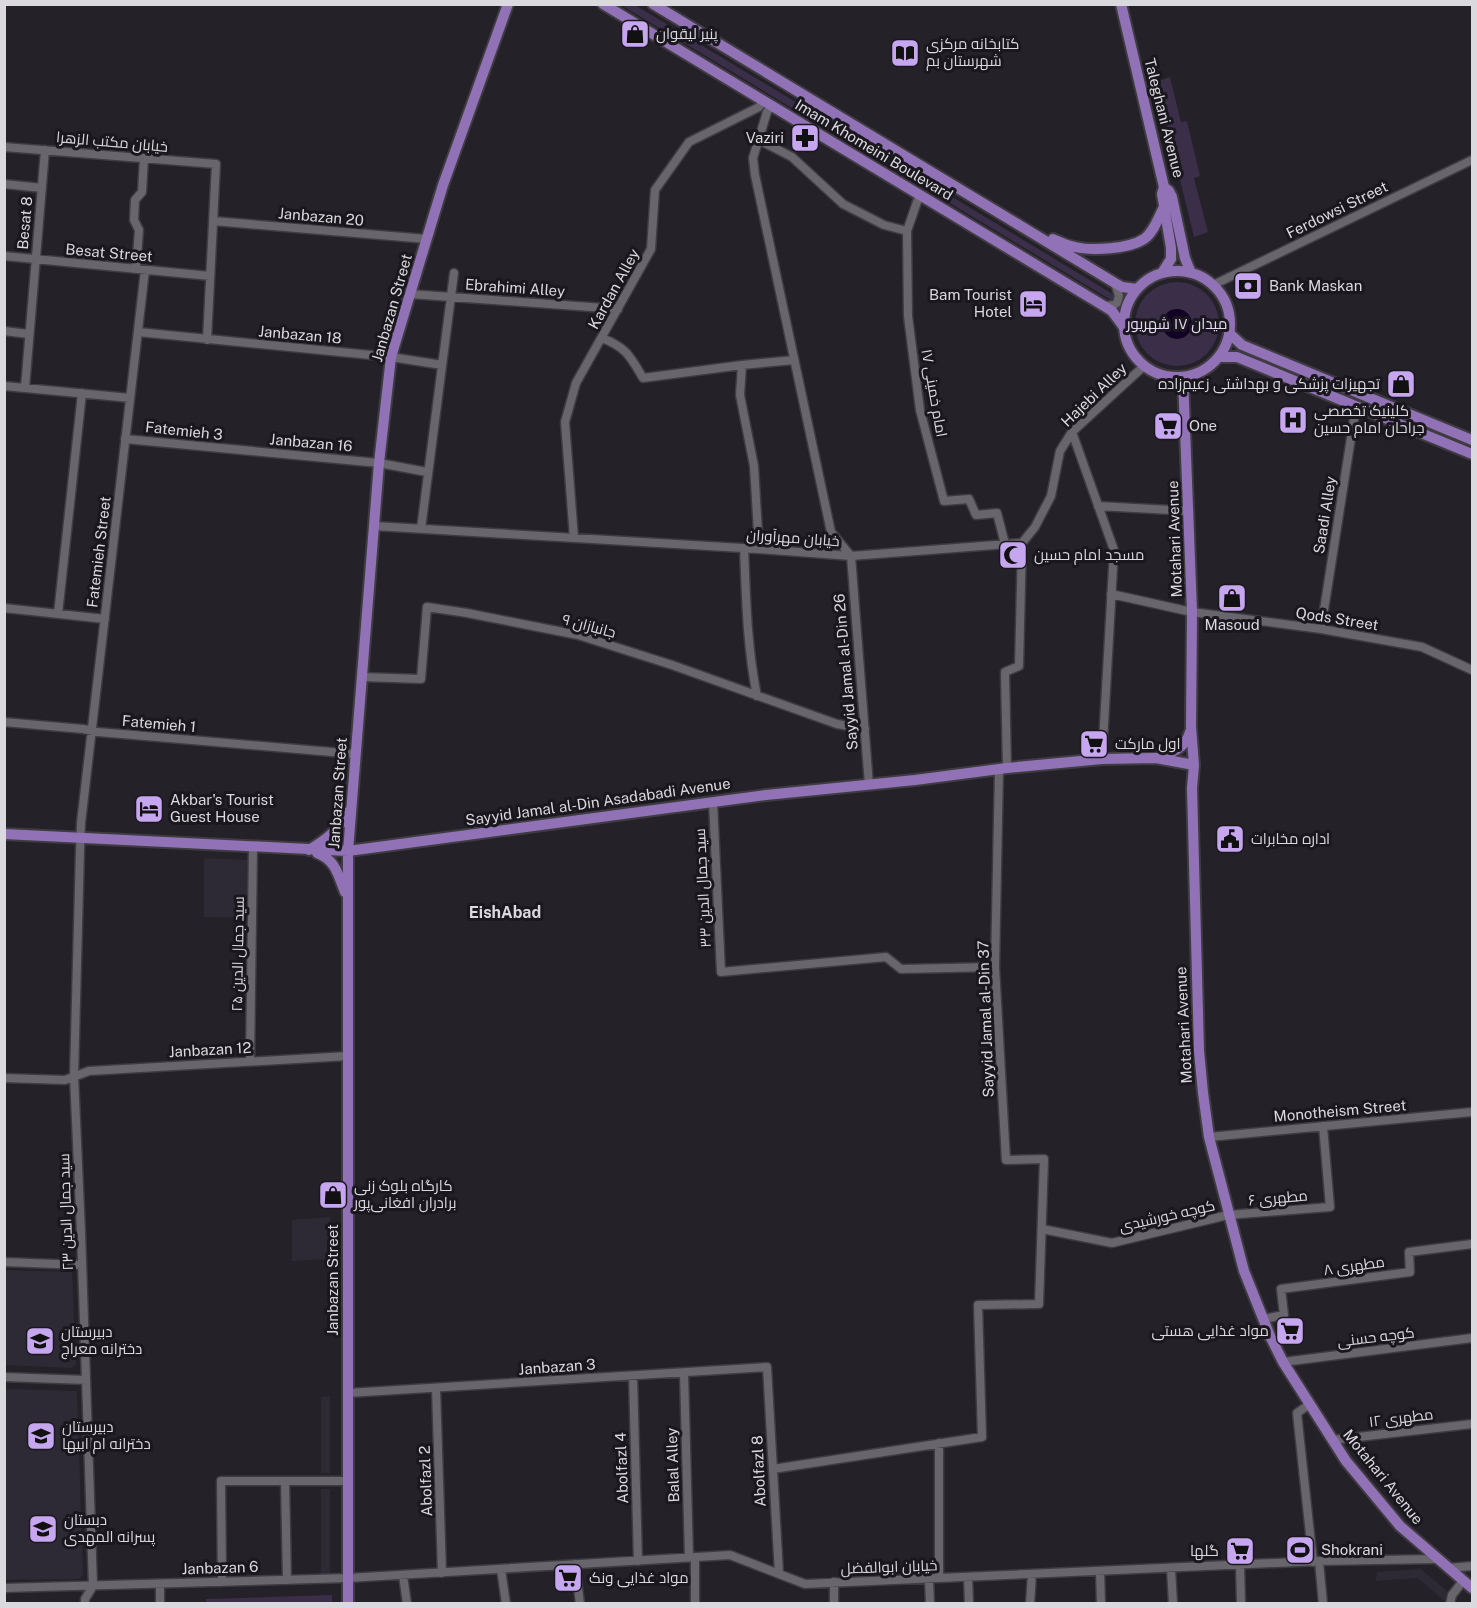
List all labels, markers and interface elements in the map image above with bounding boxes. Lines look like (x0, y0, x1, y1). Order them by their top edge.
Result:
shop icon: پنیر لیقوان (619, 18, 651, 50)
place label: پنیر لیقوان (656, 25, 718, 44)
place label: کتابخانه مرکزی شهرستان بم (926, 35, 1019, 71)
library icon: کتابخانه مرکزی شهرستان بم (889, 37, 921, 69)
street label: Taleghani Avenue (1141, 56, 1188, 179)
street label: Imam Khomeini Boulevard (792, 96, 956, 203)
pharmacy icon: Vaziri (789, 122, 821, 154)
street label: خیابان مکتب الزهرا (55, 128, 169, 157)
place label: Vaziri (746, 129, 784, 146)
street label: Ferdowsi Street (1283, 178, 1390, 241)
street label: Besat 8 (14, 196, 35, 250)
street label: Janbazan 20 (278, 204, 365, 229)
street label: Besat Street (65, 240, 154, 265)
street label: Kardan Alley (584, 246, 643, 332)
street label: Janbazan Street (368, 252, 415, 364)
bank icon: Bank Maskan (1232, 270, 1264, 302)
street label: Ebrahimi Alley (464, 276, 566, 299)
place label: Bank Maskan (1269, 277, 1362, 294)
place label: Bam Tourist Hotel (929, 286, 1012, 320)
hotel icon: Bam Tourist Hotel (1017, 288, 1049, 320)
park label: میدان ۱۷ شهریور (1126, 315, 1227, 334)
street label: Janbazan 18 (258, 322, 342, 347)
street label: امام خمینی ۱۷ (916, 347, 951, 439)
street label: Hajebi Alley (1058, 359, 1130, 430)
shop icon: تجهیزات پزشکی و بهداشتی زعیم‌زاده (1385, 368, 1417, 400)
place label: تجهیزات پزشکی و بهداشتی زعیم‌زاده (1158, 375, 1380, 394)
place label: کلینیک تخصصی جراحان امام حسین (1314, 402, 1425, 438)
hospital icon: کلینیک تخصصی جراحان امام حسین (1277, 404, 1309, 436)
supermarket icon: One (1152, 410, 1184, 442)
place label: One (1189, 417, 1217, 434)
street label: Fatemieh 3 (144, 418, 224, 443)
street label: Janbazan 16 (269, 430, 353, 455)
street label: Saadi Alley (1310, 475, 1339, 555)
street label: Motahari Avenue (1164, 480, 1185, 598)
street label: Fatemieh Street (83, 495, 114, 609)
street label: خیابان مهرآوران (746, 526, 840, 551)
mosque icon: مسجد امام حسین (997, 539, 1029, 571)
place label: مسجد امام حسین (1034, 546, 1145, 565)
shop icon: Masoud (1216, 582, 1248, 614)
street label: Sayyid Jamal al-Din 26 (830, 593, 861, 751)
street label: Qods Street (1294, 604, 1380, 633)
street label: جانبازان ۹ (560, 610, 618, 643)
place label: Masoud (1204, 616, 1260, 633)
street label: Fatemieh 1 (121, 712, 197, 735)
supermarket icon: اول مارکت (1078, 728, 1110, 760)
place label: اول مارکت (1115, 735, 1180, 753)
street label: Janbazan Street (325, 737, 350, 849)
street label: Sayyid Jamal al-Din Asadabadi Avenue (464, 774, 732, 829)
place label: Akbar's Tourist Guest House (170, 791, 274, 825)
hotel icon: Akbar's Tourist Guest House (133, 793, 165, 825)
public building icon: اداره مخابرات (1214, 823, 1246, 855)
street label: سید جمال الدین ۳۳ (691, 828, 716, 948)
place label: اداره مخابرات (1251, 830, 1330, 848)
street label: سید جمال الدین ۲۵ (228, 896, 249, 1012)
district label: EishAbad (469, 903, 541, 922)
street label: Sayyid Jamal al-Din 37 (974, 940, 997, 1098)
street label: Motahari Avenue (1172, 966, 1195, 1084)
street label: Janbazan 12 (168, 1039, 252, 1060)
street label: Monotheism Street (1273, 1096, 1407, 1125)
street label: سید جمال الدین ۲۳ (55, 1153, 78, 1271)
place label: کارگاه بلوک زنی برادران افغانی‌پور (353, 1177, 456, 1213)
shop icon: کارگاه بلوک زنی برادران افغانی‌پور (317, 1179, 349, 1211)
street label: مطهری ۶ (1248, 1186, 1309, 1211)
street label: کوچه خورشیدی (1117, 1196, 1217, 1237)
street label: Janbazan Street (324, 1224, 341, 1336)
street label: مطهری ۸ (1322, 1253, 1386, 1280)
supermarket icon: مواد غذایی هستی (1274, 1315, 1306, 1347)
place label: مواد غذایی هستی (1151, 1322, 1269, 1341)
place label: دبیرستان دخترانه معراج (61, 1323, 142, 1360)
street label: کوچه حسنی (1336, 1323, 1416, 1352)
school or university icon: دبیرستان دخترانه معراج (24, 1325, 56, 1357)
street label: Janbazan 3 (518, 1355, 596, 1378)
street label: مطهری ۱۲ (1368, 1405, 1434, 1432)
place label: دبیرستان دخترانه ام ابیها (62, 1418, 151, 1454)
school or university icon: دبیرستان دخترانه ام ابیها (25, 1420, 57, 1452)
street label: Motahari Avenue (1340, 1426, 1427, 1528)
street label: Balal Alley (663, 1427, 682, 1503)
street label: Abolfazl 4 (612, 1432, 631, 1504)
street label: Abolfazl 8 (748, 1435, 769, 1507)
street label: Abolfazl 2 (416, 1445, 435, 1517)
place label: دبستان پسرانه المهدی (64, 1511, 155, 1547)
school or university icon: دبستان پسرانه المهدی (27, 1513, 59, 1545)
sports icon: Shokrani (1284, 1534, 1316, 1566)
supermarket icon: گلها (1224, 1535, 1256, 1567)
place label: Shokrani (1321, 1541, 1383, 1558)
place label: گلها (1190, 1542, 1219, 1561)
street label: خیابان ابوالفضل (840, 1556, 938, 1579)
street label: Janbazan 6 (181, 1558, 259, 1577)
supermarket icon: مواد غذایی ونک (552, 1562, 584, 1594)
place label: مواد غذایی ونک (589, 1569, 689, 1588)

